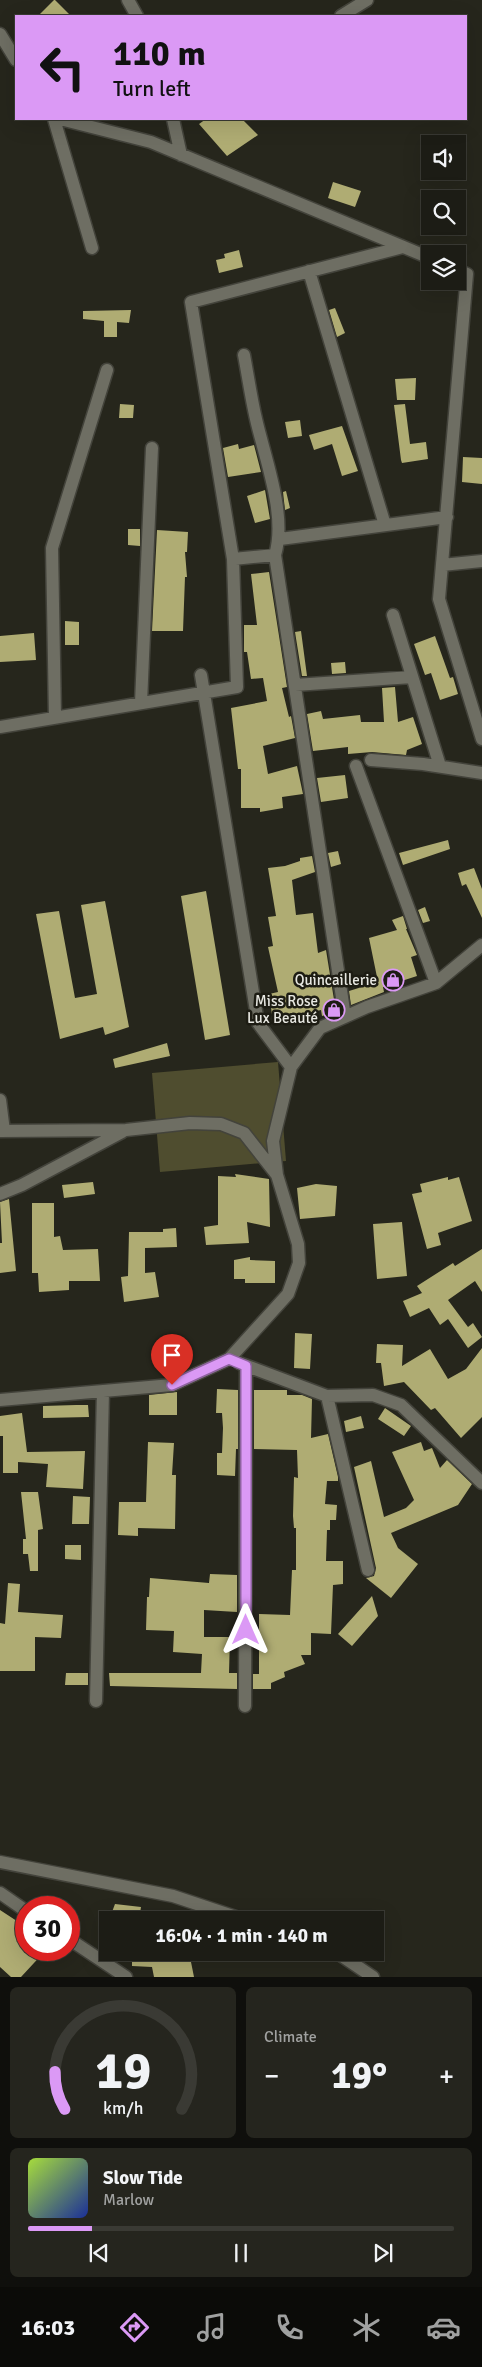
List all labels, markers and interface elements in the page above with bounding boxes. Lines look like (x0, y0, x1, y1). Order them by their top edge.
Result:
text: 110 m (113, 32, 206, 75)
icon: left (30, 35, 95, 100)
text: Turn left (113, 75, 191, 102)
map controls (421, 135, 466, 290)
button: sound (421, 135, 466, 180)
button: search (421, 190, 466, 235)
button: layers (421, 245, 466, 290)
shop icon: Quincaillerie (381, 968, 405, 992)
place label: Quincaillerie (295, 971, 377, 989)
place label: Miss Rose Lux Beauté (247, 992, 318, 1027)
shop icon: Miss Rose Lux Beauté (322, 998, 346, 1022)
pin (151, 1334, 193, 1385)
icon: arrive (158, 1341, 186, 1369)
position arrow (219, 1603, 271, 1655)
speed limit sign: 30 (15, 1896, 80, 1961)
text: 16:04 · 1 min · 140 m (155, 1924, 328, 1948)
text: Climate (264, 2027, 317, 2047)
text: 19 (95, 2039, 151, 2103)
text: 19° (331, 2052, 387, 2099)
text: − (264, 2059, 279, 2093)
text: + (439, 2059, 454, 2093)
text: km/h (103, 2097, 143, 2119)
text: Slow Tide (103, 2166, 183, 2190)
text: Marlow (103, 2190, 154, 2210)
icon: previous (85, 2239, 113, 2267)
icon: pause (227, 2239, 255, 2267)
icon: next (369, 2239, 397, 2267)
icon: directions (117, 2310, 152, 2345)
icon: music (194, 2310, 229, 2345)
icon: phone (272, 2310, 307, 2345)
icon: climate (349, 2310, 384, 2345)
icon: car (426, 2310, 461, 2345)
text: 16:03 (21, 2314, 75, 2341)

